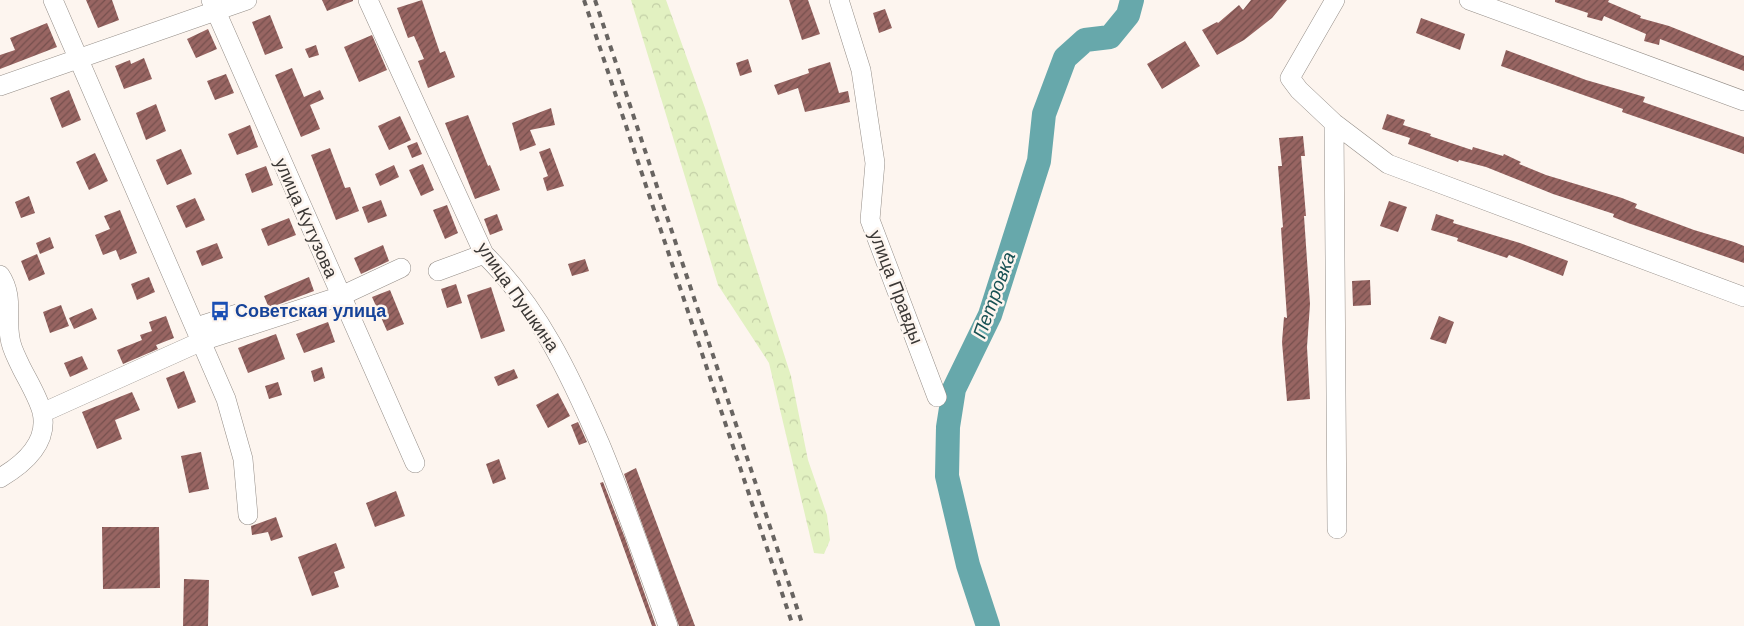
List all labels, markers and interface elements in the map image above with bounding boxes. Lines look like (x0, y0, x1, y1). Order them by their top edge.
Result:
street label: улица Кутузова (271, 155, 342, 282)
street label: улица Правды (865, 227, 927, 347)
street label: улица Пушкина (473, 239, 564, 356)
water label: Петровка (969, 249, 1019, 341)
bus stop icon: Советская улица (209, 300, 231, 322)
place label: Советская улица (235, 301, 387, 321)

